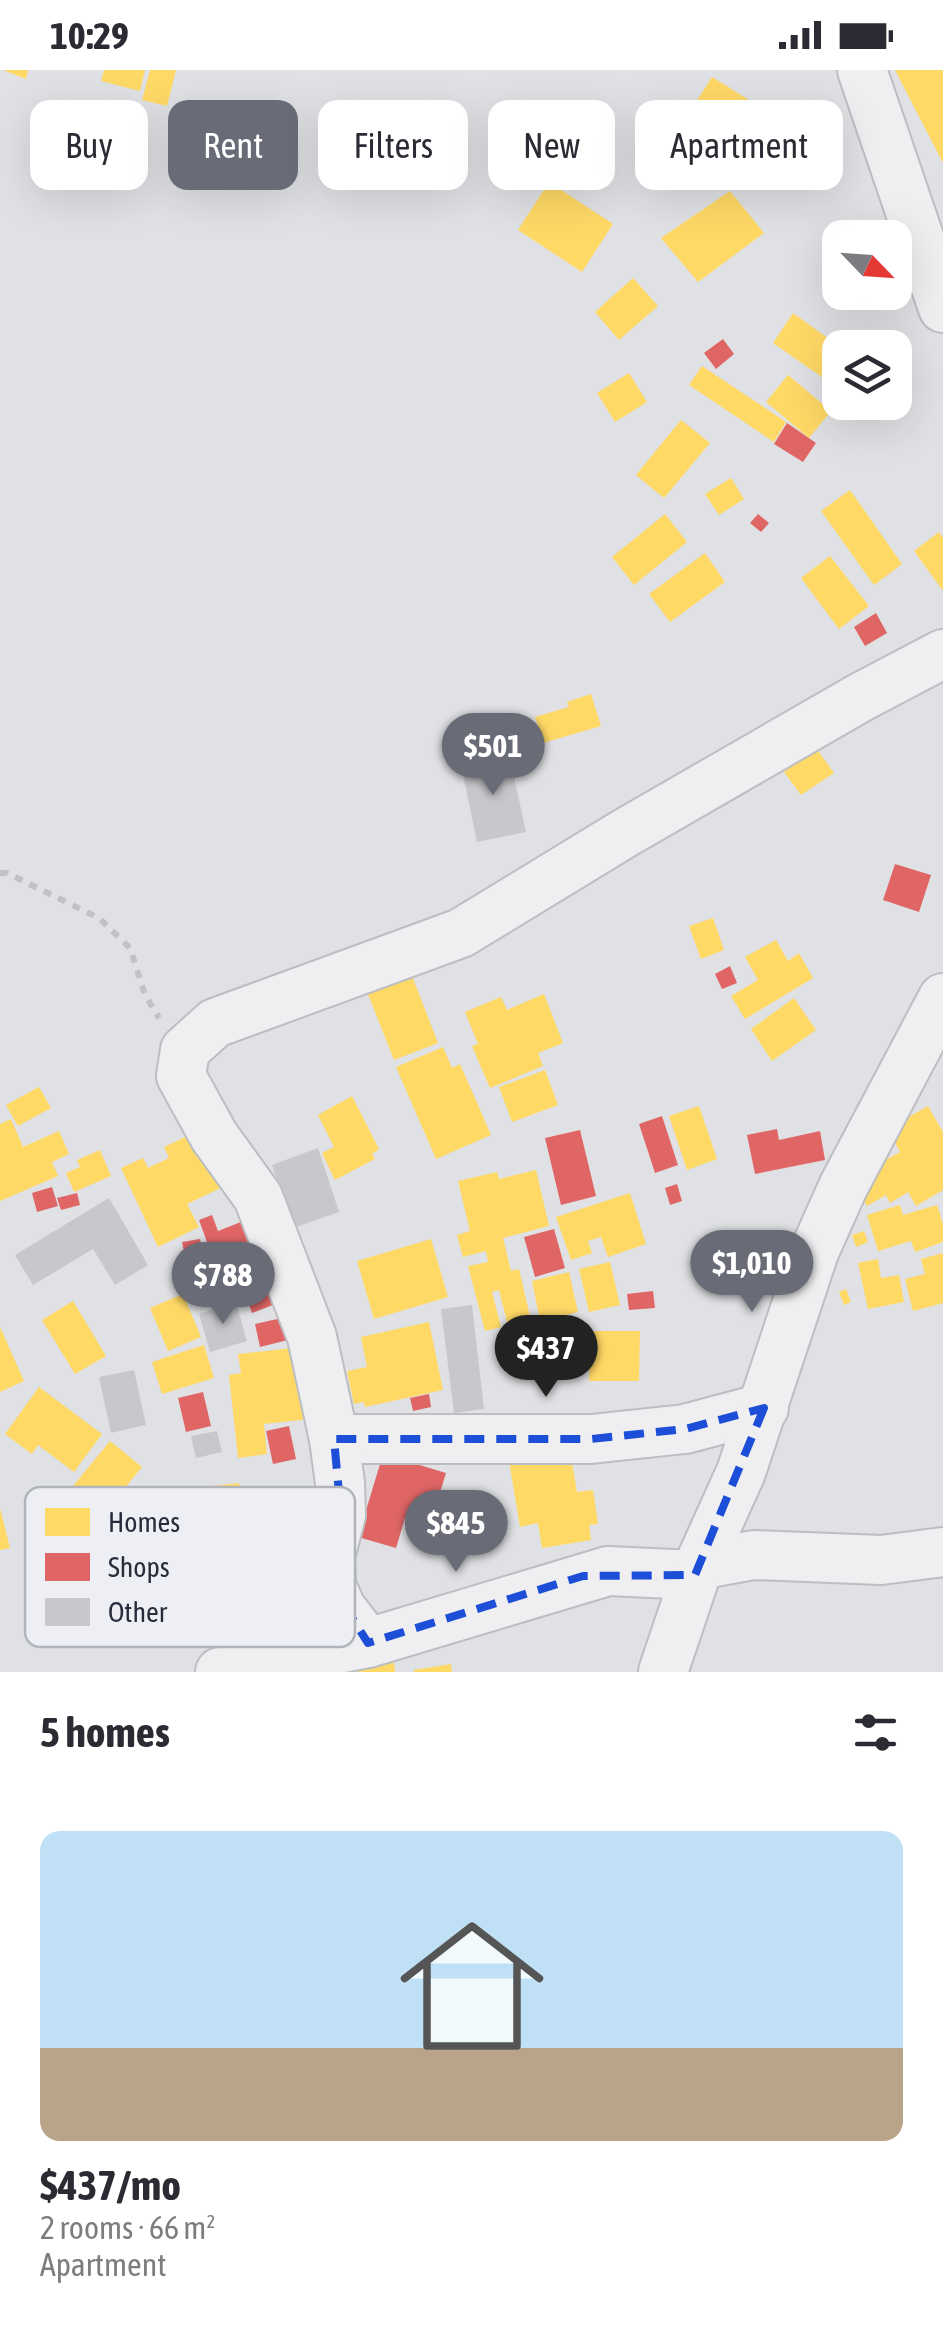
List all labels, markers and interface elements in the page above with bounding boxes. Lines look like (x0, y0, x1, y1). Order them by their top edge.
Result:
text: 10:29 (50, 14, 129, 57)
chip: Buy (30, 100, 148, 190)
chip: Rent (168, 100, 298, 190)
chip: Filters (318, 100, 468, 190)
chip: New (488, 100, 615, 190)
chip: Apartment (635, 100, 843, 190)
north arrow (822, 220, 912, 310)
map controls (822, 220, 912, 420)
button: layers (822, 330, 912, 420)
pin: $501 (434, 713, 552, 798)
text: $501 (464, 727, 522, 764)
pin: $1,010 (671, 1230, 833, 1315)
pin: $788 (164, 1242, 282, 1327)
text: $1,010 (712, 1244, 792, 1281)
text: $788 (194, 1256, 252, 1293)
pin: $437 (487, 1315, 605, 1400)
text: $437 (517, 1329, 575, 1366)
legend (25, 1487, 355, 1647)
pin: $845 (397, 1490, 515, 1575)
text: $845 (427, 1504, 485, 1541)
text: Homes (108, 1506, 180, 1538)
text: Shops (108, 1551, 170, 1583)
text: Other (108, 1596, 168, 1628)
icon: filters (848, 1705, 903, 1760)
text: 5 homes (40, 1708, 170, 1756)
icon: home (382, 1896, 562, 2076)
text: $437/mo (40, 2161, 181, 2209)
text: 2 rooms · 66 m² (40, 2209, 215, 2246)
text: Apartment (40, 2246, 166, 2283)

